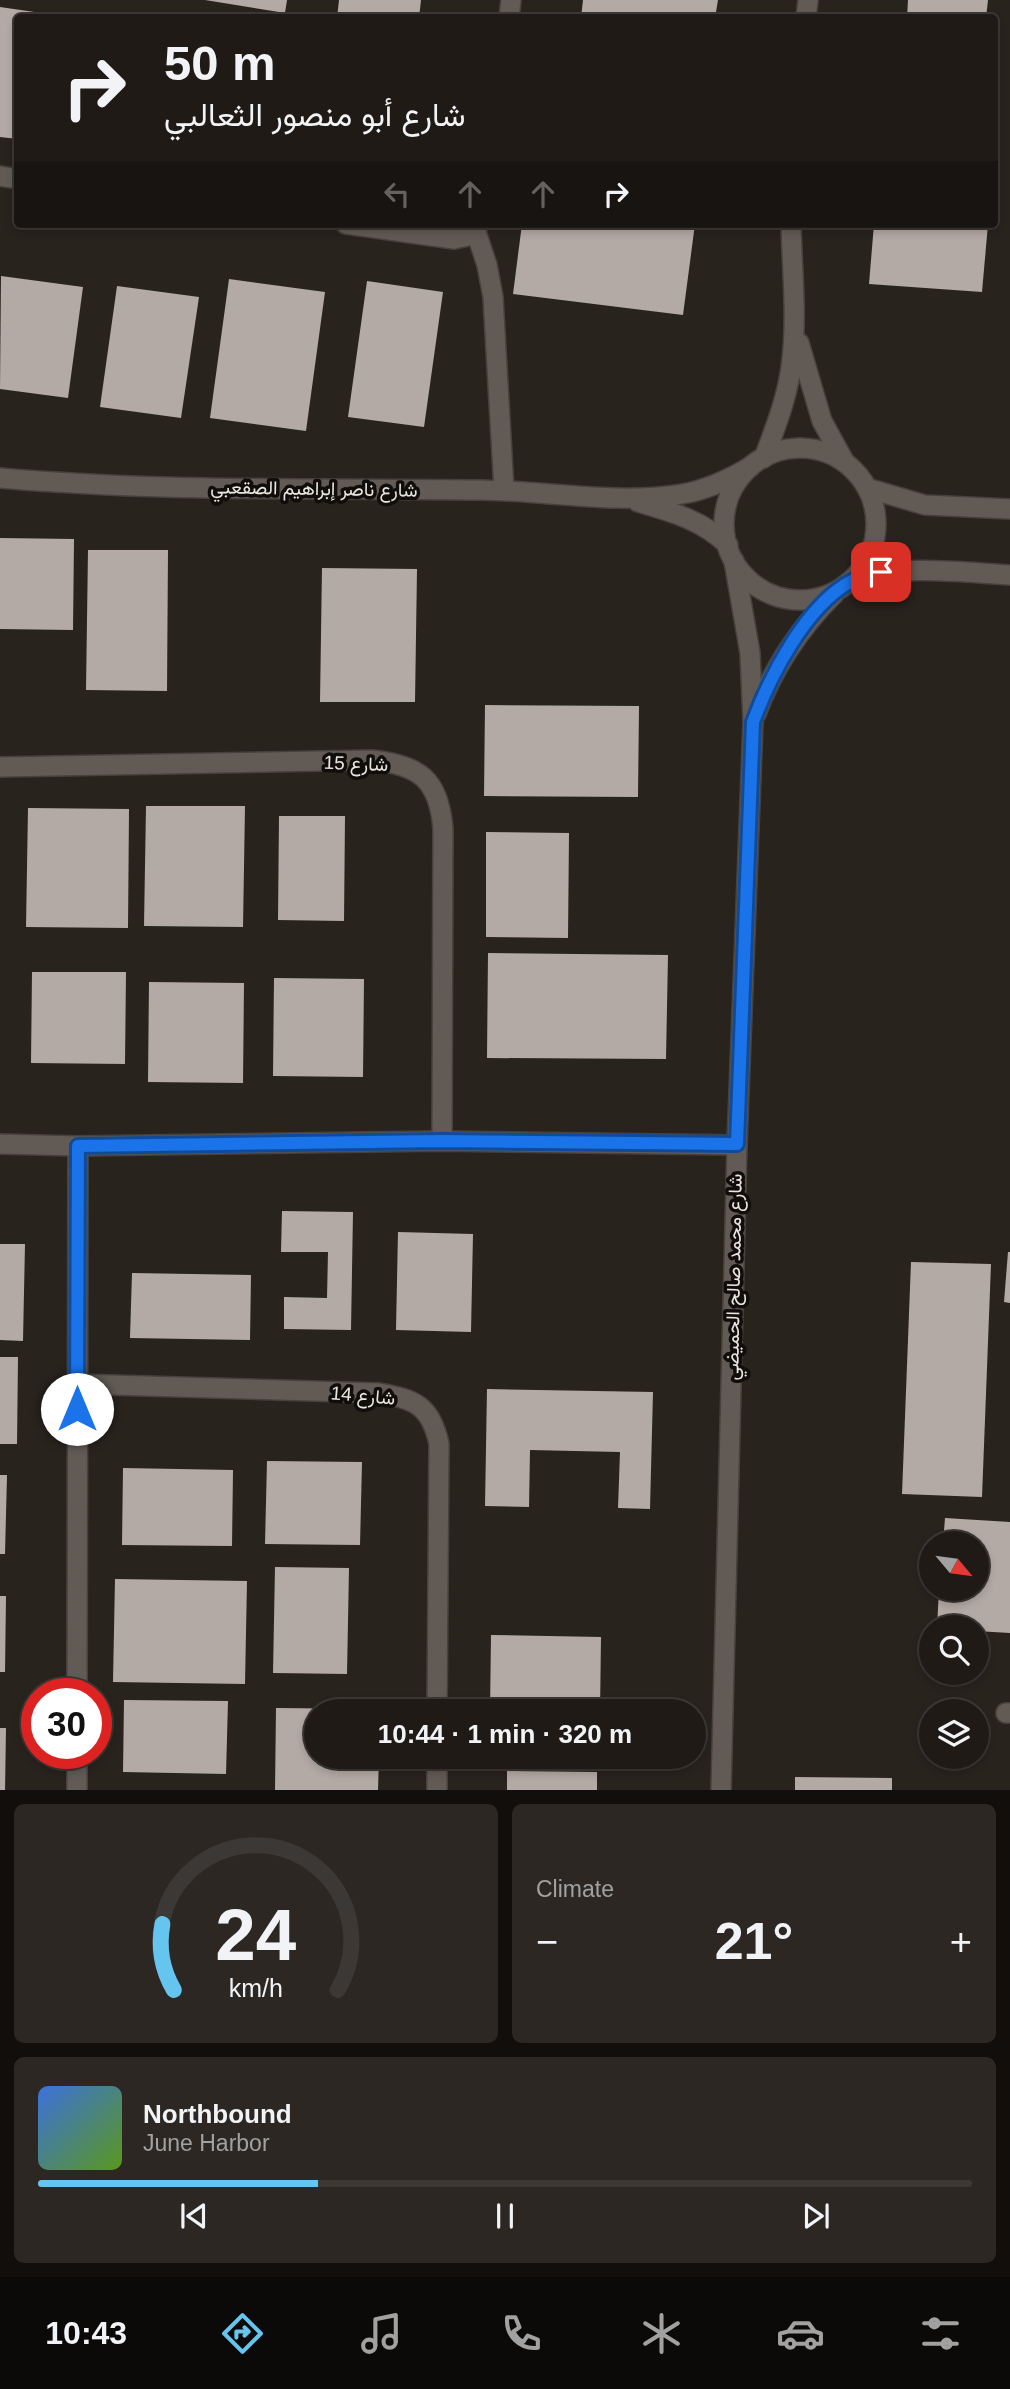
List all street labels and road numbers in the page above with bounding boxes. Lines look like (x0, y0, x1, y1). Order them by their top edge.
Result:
street label: شارع ناصر إبراهيم الصقعبي (210, 476, 418, 506)
street label: شارع 15 (323, 752, 389, 777)
street label: شارع محمد صالح الحميضي (721, 1173, 751, 1381)
street label: شارع 14 (330, 1382, 396, 1411)

